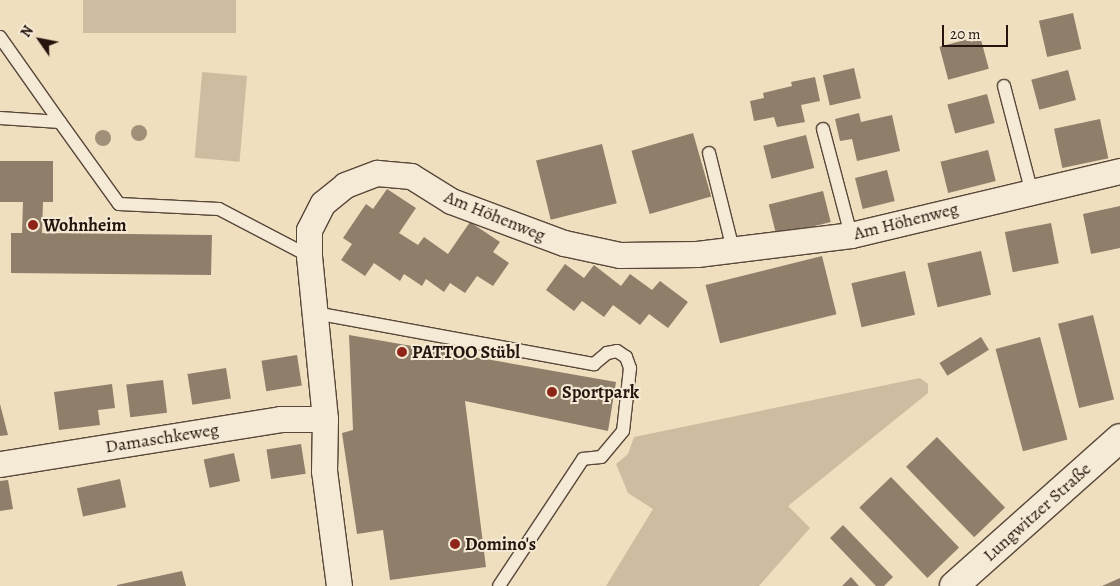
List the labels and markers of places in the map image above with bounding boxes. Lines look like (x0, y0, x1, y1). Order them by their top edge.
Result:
place label: Wohnheim (43, 214, 127, 236)
marker: Wohnheim (27, 219, 39, 231)
place label: PATTOO Stübl (412, 341, 520, 363)
marker: PATTOO Stübl (396, 346, 408, 358)
place label: Sportpark (562, 381, 639, 403)
marker: Sportpark (546, 386, 558, 398)
place label: Domino's (465, 533, 536, 555)
marker: Domino's (449, 538, 461, 550)

